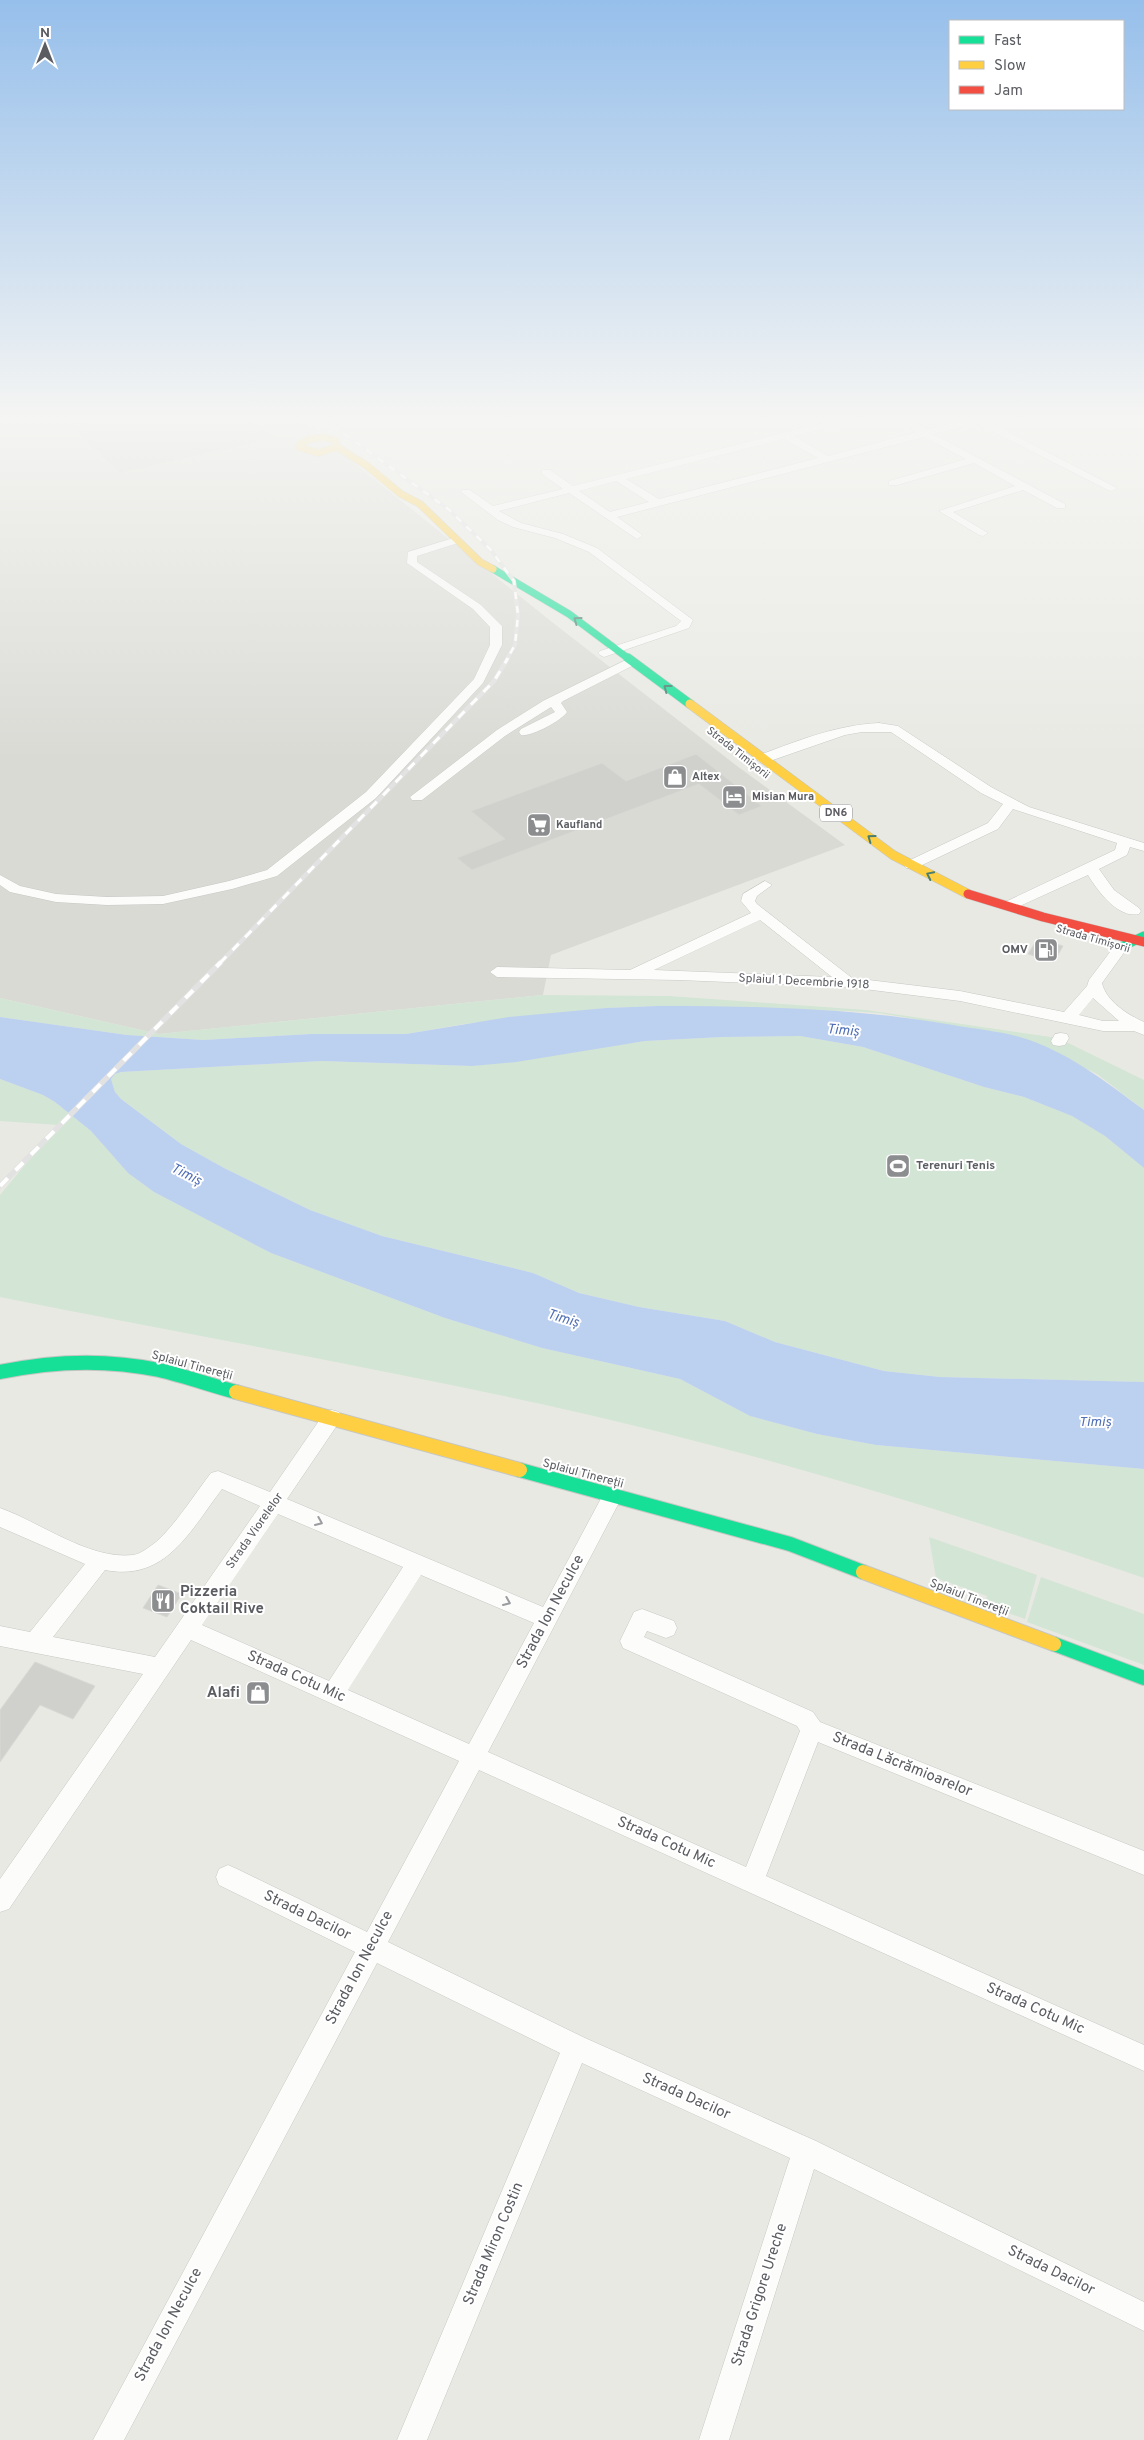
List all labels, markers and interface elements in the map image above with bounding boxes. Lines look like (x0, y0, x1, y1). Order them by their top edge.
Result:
north arrow (20, 20, 70, 70)
legend (949, 20, 1124, 110)
text: N (40, 25, 50, 42)
text: Fast (994, 32, 1022, 51)
text: Slow (994, 57, 1026, 76)
text: Jam (994, 82, 1023, 101)
one-way arrow (574, 617, 583, 626)
one-way arrow (664, 685, 673, 693)
street label: Strada Timișorii (704, 724, 772, 782)
shop icon: Altex (662, 764, 688, 790)
place label: Altex (692, 770, 720, 784)
hotel icon: Misian Mura (721, 784, 747, 810)
place label: Misian Mura (752, 790, 814, 804)
road number: DN6 (820, 804, 852, 821)
supermarket icon: Kaufland (526, 812, 552, 838)
place label: Kaufland (556, 818, 602, 832)
one-way arrow (867, 835, 877, 844)
one-way arrow (926, 871, 935, 881)
street label: Strada Timișorii (1054, 922, 1132, 956)
fuel station icon: OMV (1033, 937, 1059, 963)
place label: OMV (1002, 942, 1028, 958)
street label: Splaiul 1 Decembrie 1918 (738, 971, 870, 993)
water label: Timiș (826, 1021, 861, 1041)
sports icon: Terenuri Tenis (885, 1153, 911, 1179)
place label: Terenuri Tenis (916, 1158, 995, 1174)
water label: Timiș (168, 1160, 205, 1190)
water label: Timiș (545, 1306, 582, 1332)
street label: Splaiul Tinereții (150, 1347, 234, 1385)
water label: Timiș (1079, 1414, 1112, 1431)
street label: Splaiul Tinereții (541, 1455, 625, 1493)
street label: Strada Viorelelor (223, 1489, 288, 1572)
one-way arrow (314, 1516, 323, 1526)
street label: Strada Ion Neculce (513, 1552, 589, 1672)
street label: Splaiul Tinereții (927, 1576, 1011, 1620)
place label: Pizzeria Coktail Rive (180, 1583, 264, 1619)
restaurant icon: Pizzeria Coktail Rive (150, 1588, 176, 1614)
one-way arrow (502, 1596, 510, 1606)
street label: Strada Cotu Mic (244, 1647, 348, 1707)
shop icon: Alafi (245, 1680, 271, 1706)
place label: Alafi (207, 1684, 240, 1703)
street label: Strada Lăcrămioarelor (829, 1728, 975, 1802)
street label: Strada Cotu Mic (614, 1813, 718, 1873)
street label: Strada Dacilor (260, 1887, 354, 1945)
street label: Strada Ion Neculce (322, 1908, 398, 2028)
street label: Strada Cotu Mic (983, 1979, 1087, 2039)
street label: Strada Dacilor (639, 2069, 733, 2125)
street label: Strada Miron Costin (460, 2180, 528, 2308)
street label: Strada Grigore Ureche (728, 2221, 792, 2369)
street label: Strada Dacilor (1004, 2242, 1098, 2300)
street label: Strada Ion Neculce (131, 2265, 207, 2385)

